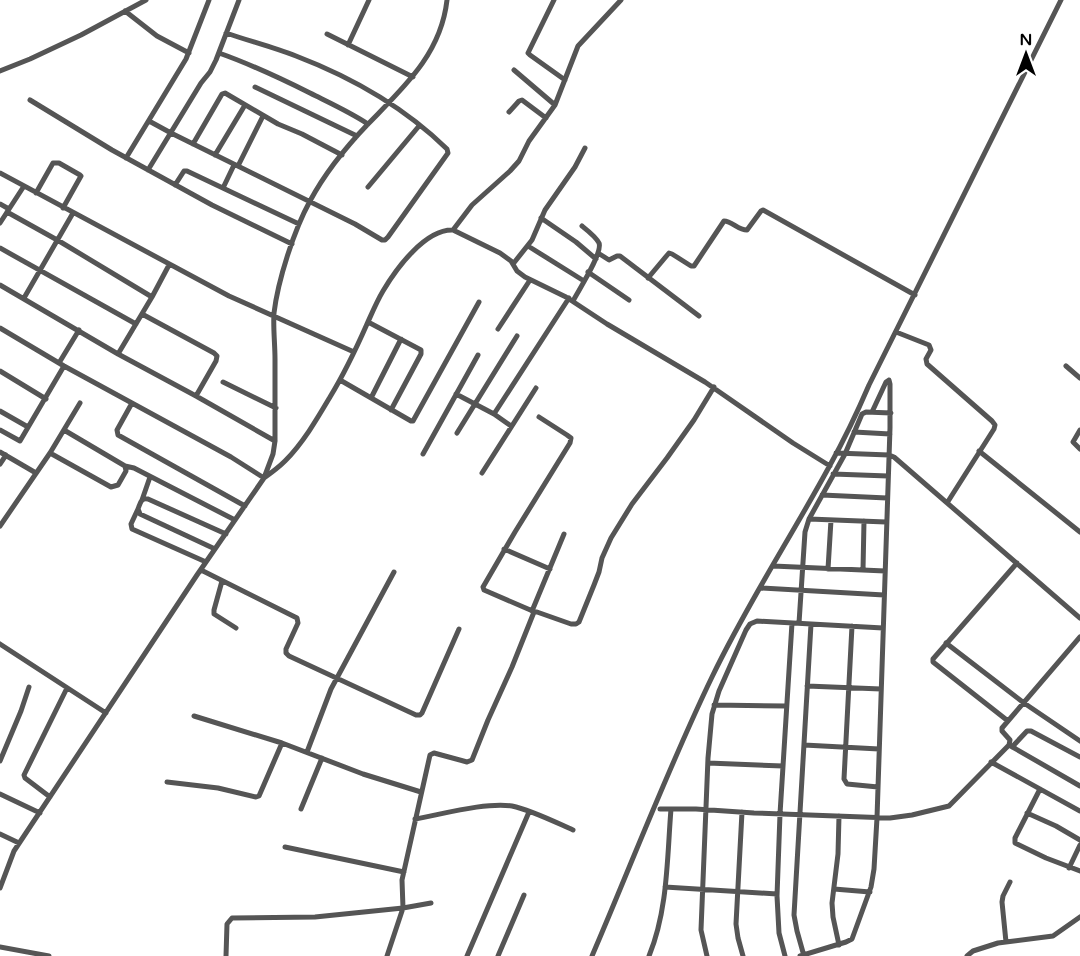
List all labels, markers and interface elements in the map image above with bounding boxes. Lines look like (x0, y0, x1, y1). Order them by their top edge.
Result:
north arrow (996, 24, 1056, 84)
text: N (1020, 30, 1032, 50)

